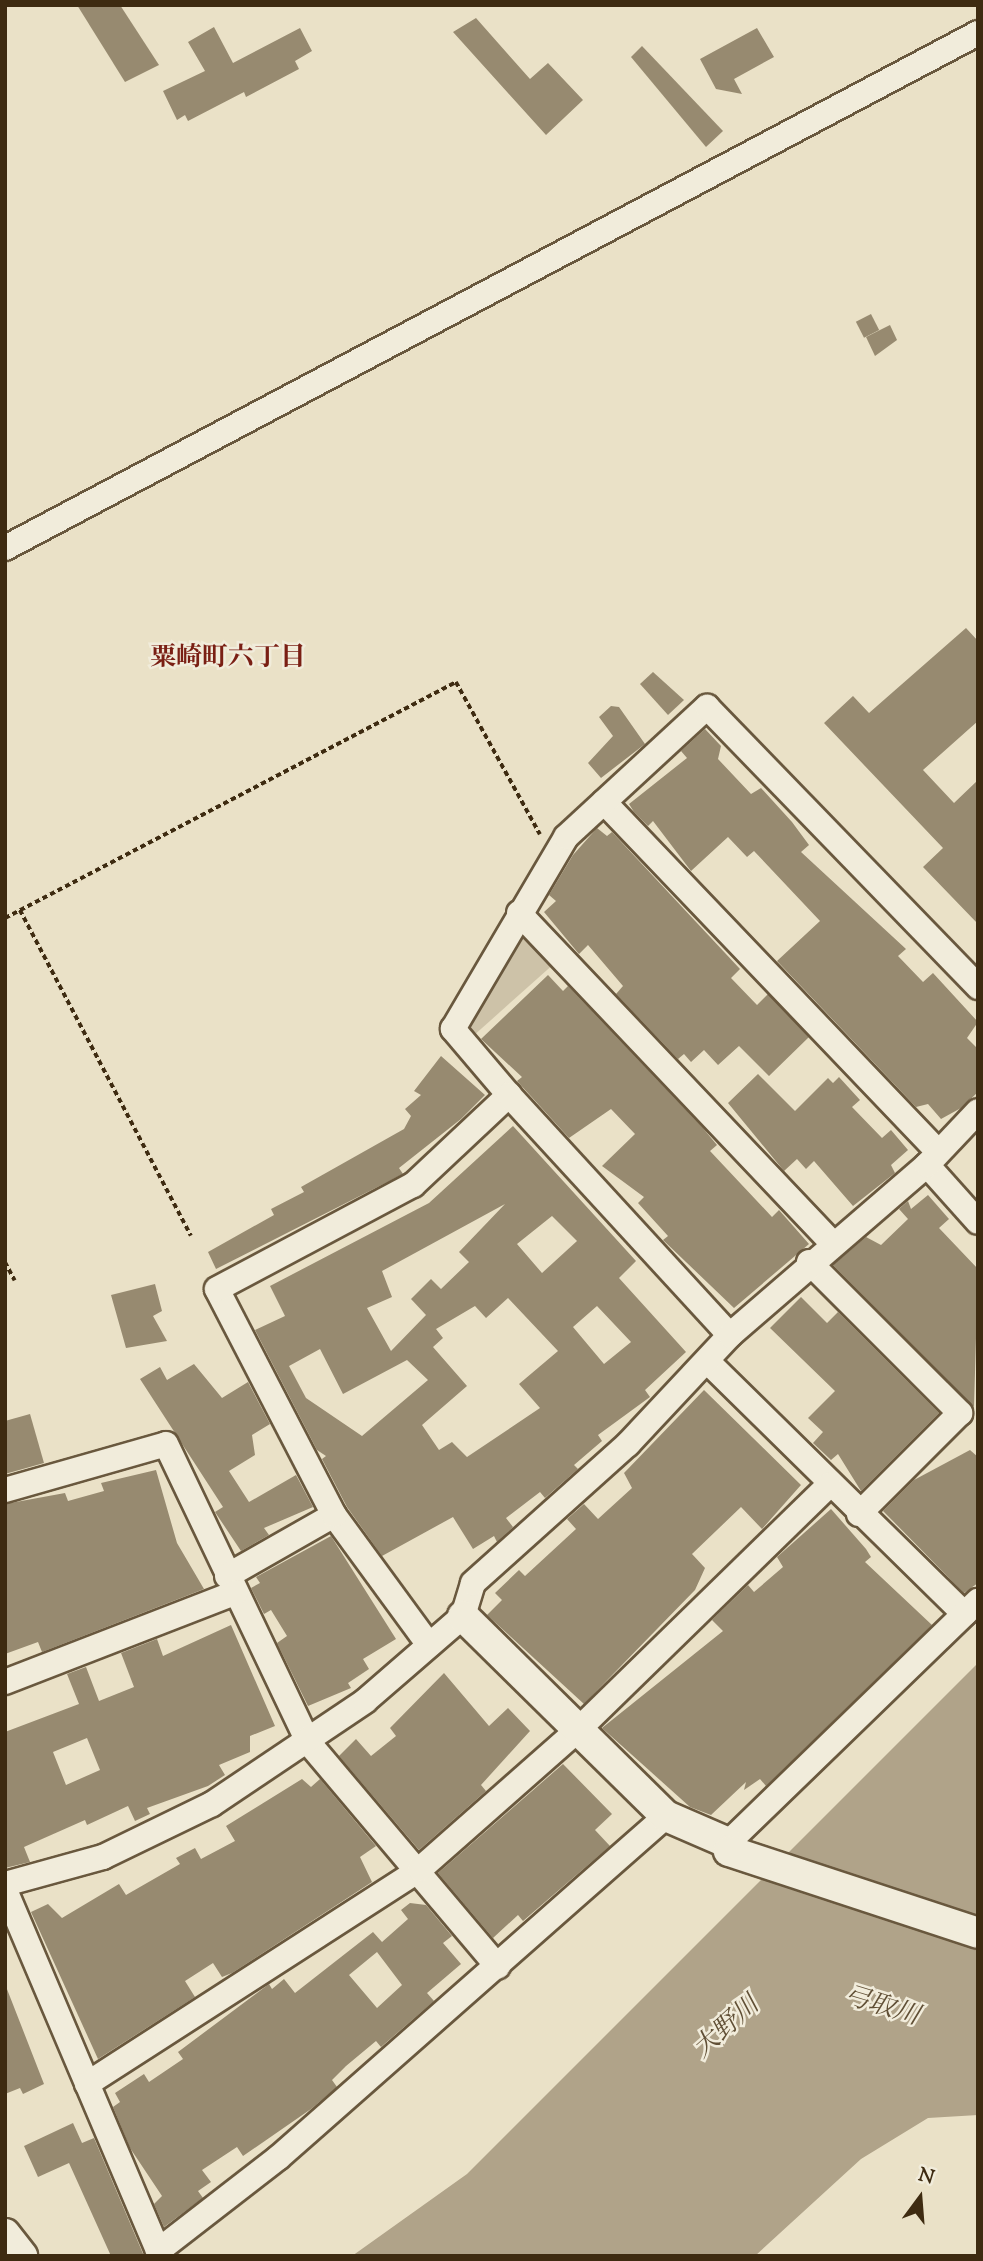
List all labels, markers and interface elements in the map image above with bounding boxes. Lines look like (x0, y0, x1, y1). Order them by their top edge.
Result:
district label: 粟崎町六丁目 (150, 643, 306, 675)
water label: 弓取川 (839, 1981, 923, 2033)
water label: 大野川 (688, 1990, 766, 2066)
text: N (915, 2162, 937, 2192)
north arrow (885, 2163, 955, 2233)

